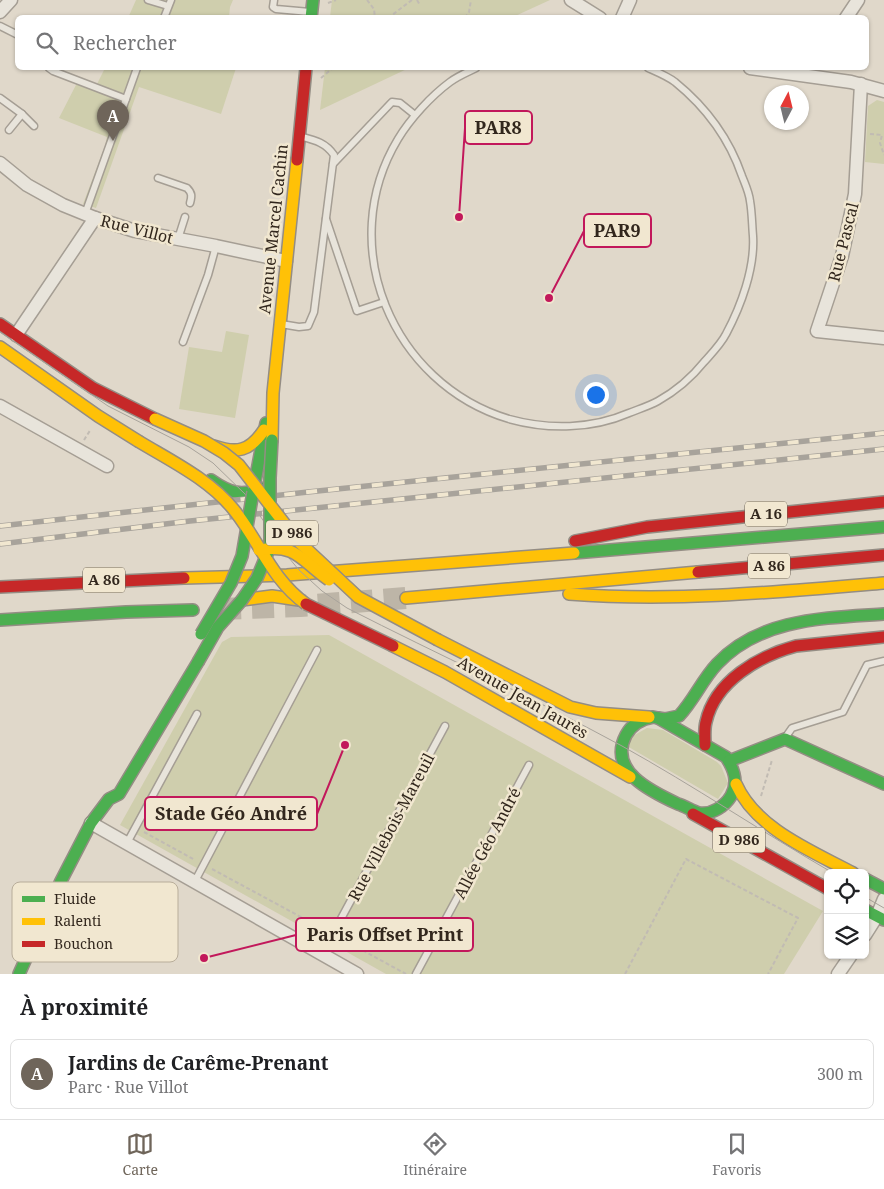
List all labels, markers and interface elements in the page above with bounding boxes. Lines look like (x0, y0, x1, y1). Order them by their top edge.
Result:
search box (15, 15, 869, 70)
icon: search (33, 29, 61, 57)
text: Rechercher (73, 30, 177, 56)
north arrow (764, 85, 809, 130)
pin: A (97, 100, 129, 141)
callout: PAR8 (465, 111, 532, 144)
text: PAR8 (474, 115, 522, 139)
street label: Avenue Marcel Cachin (253, 143, 293, 315)
street label: Rue Pascal (823, 200, 863, 284)
street label: Rue Villot (98, 209, 176, 249)
callout: PAR9 (584, 214, 651, 247)
text: PAR9 (593, 218, 641, 242)
your location (583, 382, 609, 408)
road number: A 16 (745, 502, 787, 526)
road number: D 986 (266, 520, 318, 546)
road number: A 86 (748, 554, 790, 578)
road number: A 86 (83, 568, 125, 592)
street label: Avenue Jean Jaurès (454, 651, 592, 743)
street label: Rue Villebois-Mareuil (343, 749, 439, 905)
street label: Allée Géo André (448, 783, 526, 903)
callout: Stade Géo André (145, 797, 317, 830)
text: Stade Géo André (155, 801, 307, 825)
road number: D 986 (713, 828, 765, 852)
map controls (824, 869, 869, 959)
button: locate (824, 869, 869, 914)
legend (12, 882, 178, 962)
text: Fluide (54, 889, 96, 908)
text: Ralenti (54, 911, 102, 930)
button: layers (824, 914, 869, 959)
callout: Paris Offset Print (296, 918, 473, 951)
text: Paris Offset Print (307, 922, 463, 946)
text: Bouchon (54, 934, 113, 953)
text: À proximité (20, 993, 148, 1021)
text: Jardins de Carême-Prenant (68, 1050, 329, 1076)
text: A (31, 1063, 43, 1085)
text: 300 m (817, 1063, 863, 1085)
text: Parc · Rue Villot (68, 1076, 188, 1098)
tab: Carte (123, 1130, 158, 1179)
tab: Itinéraire (403, 1130, 467, 1179)
tab: Favoris (712, 1130, 761, 1179)

